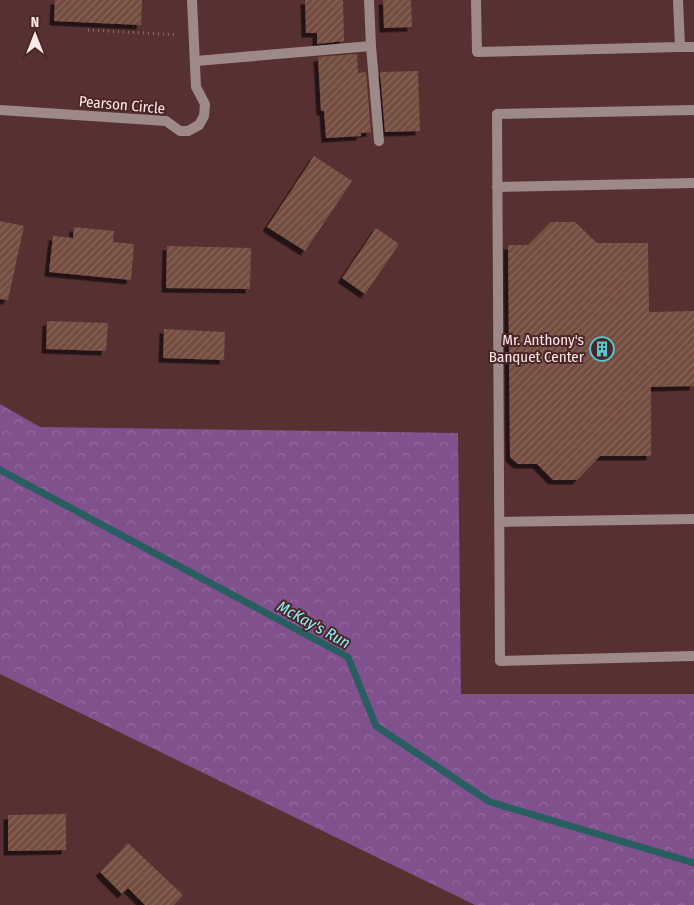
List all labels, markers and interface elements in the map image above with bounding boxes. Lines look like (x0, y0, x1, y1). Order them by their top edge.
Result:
north arrow (10, 10, 60, 60)
text: N (31, 14, 39, 31)
street label: Pearson Circle (78, 92, 166, 118)
place label: Mr. Anthony's Banquet Center (489, 331, 585, 366)
building icon: Mr. Anthony's Banquet Center (589, 336, 615, 362)
water label: McKay's Run (274, 597, 354, 652)

